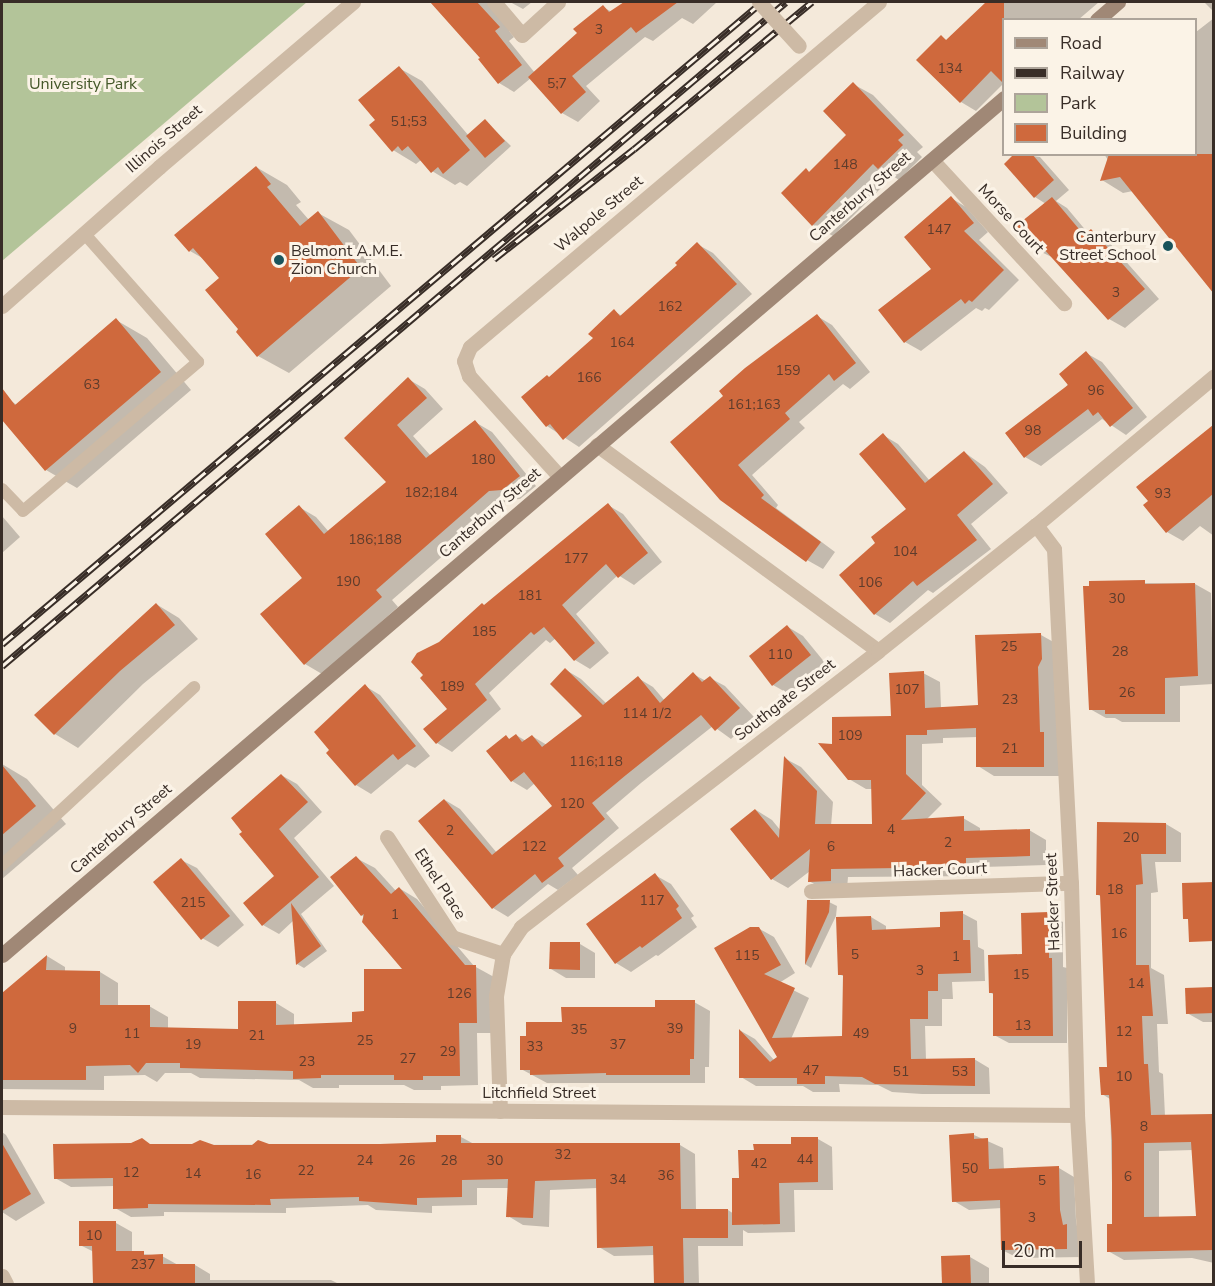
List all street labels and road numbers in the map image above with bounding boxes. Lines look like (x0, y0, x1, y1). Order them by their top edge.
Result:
street label: Illinois Street (122, 101, 206, 177)
street label: Canterbury Street (805, 148, 915, 246)
street label: Walpole Street (551, 172, 647, 256)
street label: Morse Court (974, 180, 1048, 258)
street label: Canterbury Street (435, 464, 545, 562)
street label: Southgate Street (731, 655, 839, 745)
street label: Canterbury Street (66, 780, 176, 878)
street label: Ethel Place (410, 845, 470, 923)
street label: Hacker Street (1042, 853, 1064, 951)
street label: Hacker Court (893, 859, 987, 881)
street label: Litchfield Street (482, 1083, 596, 1103)

